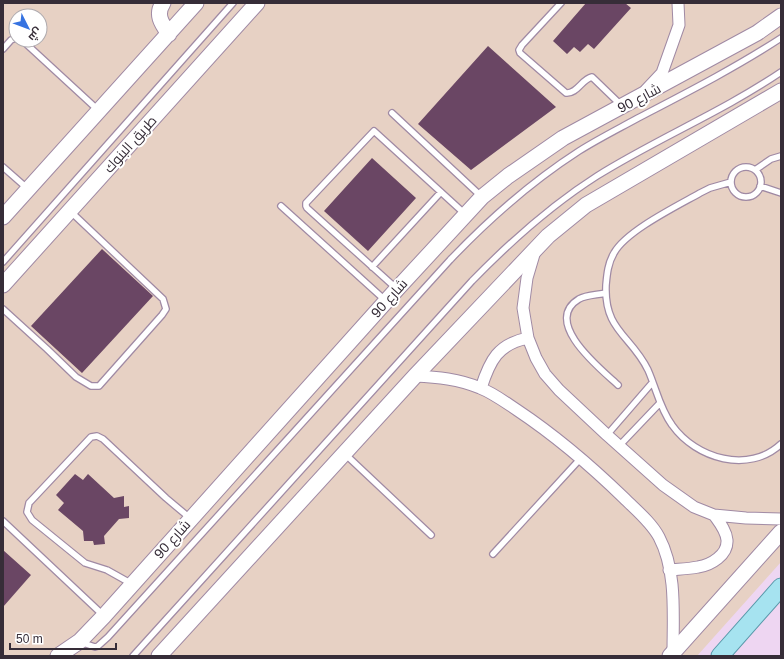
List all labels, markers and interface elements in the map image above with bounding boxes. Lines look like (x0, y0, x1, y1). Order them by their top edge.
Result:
north arrow (8, 8, 48, 48)
text: ش (26, 25, 45, 44)
street label: شارع 90 (615, 80, 664, 117)
street label: طريق البنوك (100, 112, 160, 176)
street label: شارع 90 (367, 275, 411, 321)
street label: شارع 90 (150, 516, 194, 562)
scale bar (10, 625, 116, 651)
text: 50 m (16, 632, 43, 646)

